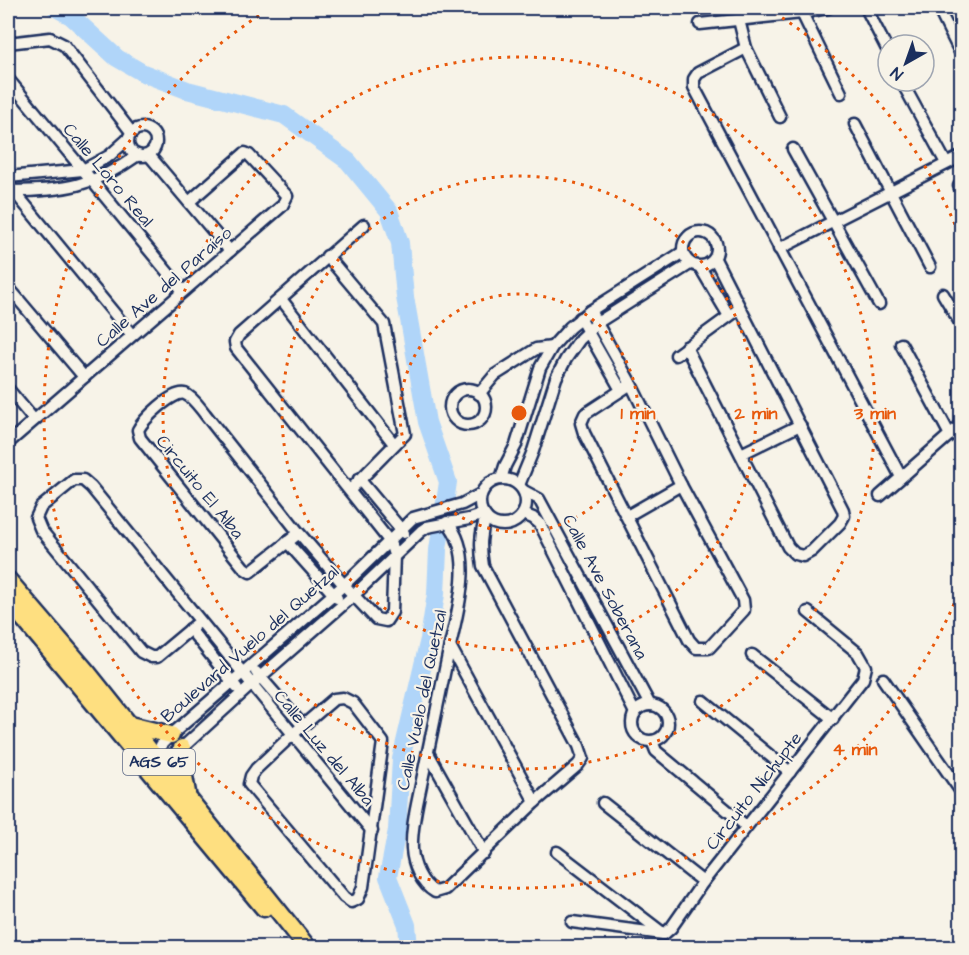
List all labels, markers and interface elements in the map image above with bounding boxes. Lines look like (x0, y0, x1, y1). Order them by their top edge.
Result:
north arrow (876, 33, 936, 93)
text: N (886, 62, 908, 85)
street label: Calle Loro Real (57, 118, 159, 233)
street label: Calle Ave del Paraíso (91, 221, 237, 353)
text: 1 min (620, 401, 656, 426)
text: 2 min (733, 401, 778, 426)
text: 3 min (853, 401, 896, 426)
centre of rings (509, 403, 529, 423)
street label: Circuito El Alba (150, 430, 250, 544)
street label: Calle Ave Soberana (556, 510, 654, 664)
street label: Boulevard Vuelo del Quetzal (155, 559, 345, 728)
street label: Calle Vuelo del Quetzal (391, 607, 453, 792)
street label: Calle Luz del Alba (268, 684, 380, 812)
street label: Circuito Nichupte (700, 726, 808, 855)
text: 4 min (832, 737, 878, 762)
road number: AGS 65 (123, 749, 195, 775)

